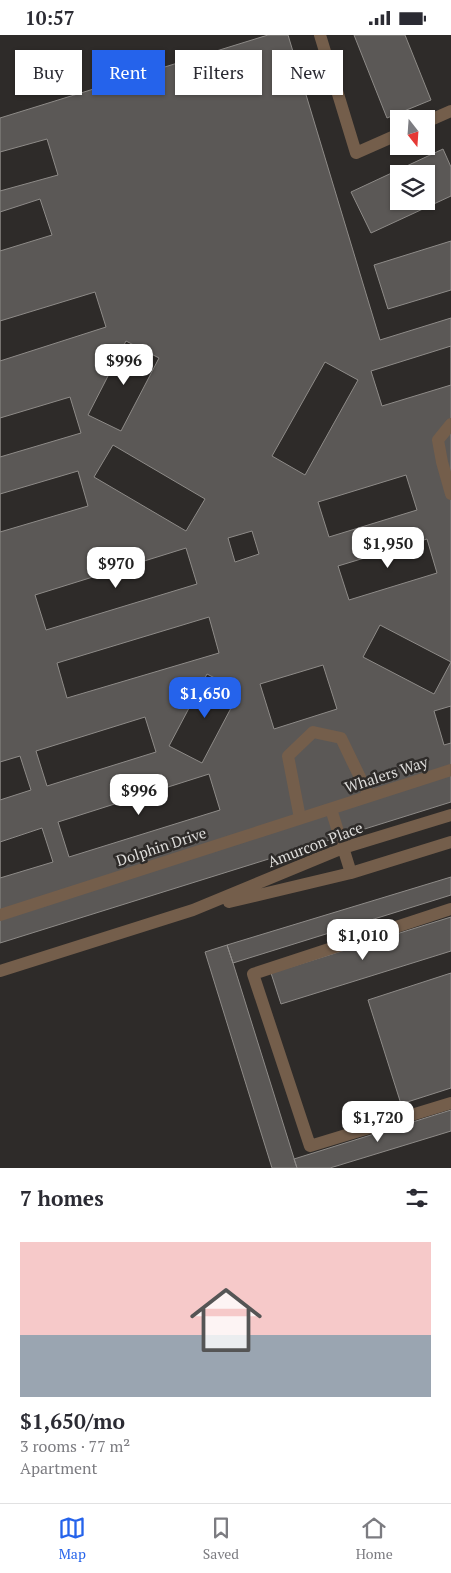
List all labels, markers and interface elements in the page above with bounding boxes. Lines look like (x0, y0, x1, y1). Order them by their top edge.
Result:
text: 10:57 (25, 5, 74, 30)
chip: Buy (15, 50, 82, 95)
chip: Rent (92, 50, 165, 95)
chip: Filters (175, 50, 262, 95)
chip: New (272, 50, 343, 95)
north arrow (390, 110, 435, 155)
map controls (390, 110, 435, 210)
button: layers (390, 165, 435, 210)
pin: $996 (94, 343, 154, 386)
text: $996 (106, 349, 142, 371)
pin: $1,950 (347, 527, 429, 569)
text: $1,950 (363, 532, 413, 554)
pin: $970 (86, 547, 146, 589)
text: $970 (98, 552, 134, 574)
pin: $1,650 (164, 677, 246, 719)
text: $1,650 (180, 682, 230, 704)
street label: Whalers Way (342, 751, 431, 797)
pin: $996 (109, 773, 169, 816)
text: $996 (121, 779, 157, 801)
street label: Amurcon Place (265, 817, 365, 871)
street label: Dolphin Drive (113, 822, 209, 870)
pin: $1,010 (322, 919, 404, 961)
text: $1,010 (338, 924, 388, 946)
pin: $1,720 (337, 1101, 419, 1143)
text: $1,720 (353, 1106, 403, 1128)
text: 7 homes (20, 1184, 104, 1212)
icon: filters (403, 1184, 431, 1212)
icon: home (181, 1275, 271, 1365)
text: $1,650/mo (20, 1407, 125, 1435)
text: 3 rooms · 77 m² (20, 1435, 130, 1457)
text: Apartment (20, 1457, 97, 1479)
tab: Map (58, 1514, 86, 1563)
tab: Saved (203, 1514, 239, 1563)
tab: Home (356, 1514, 393, 1563)

